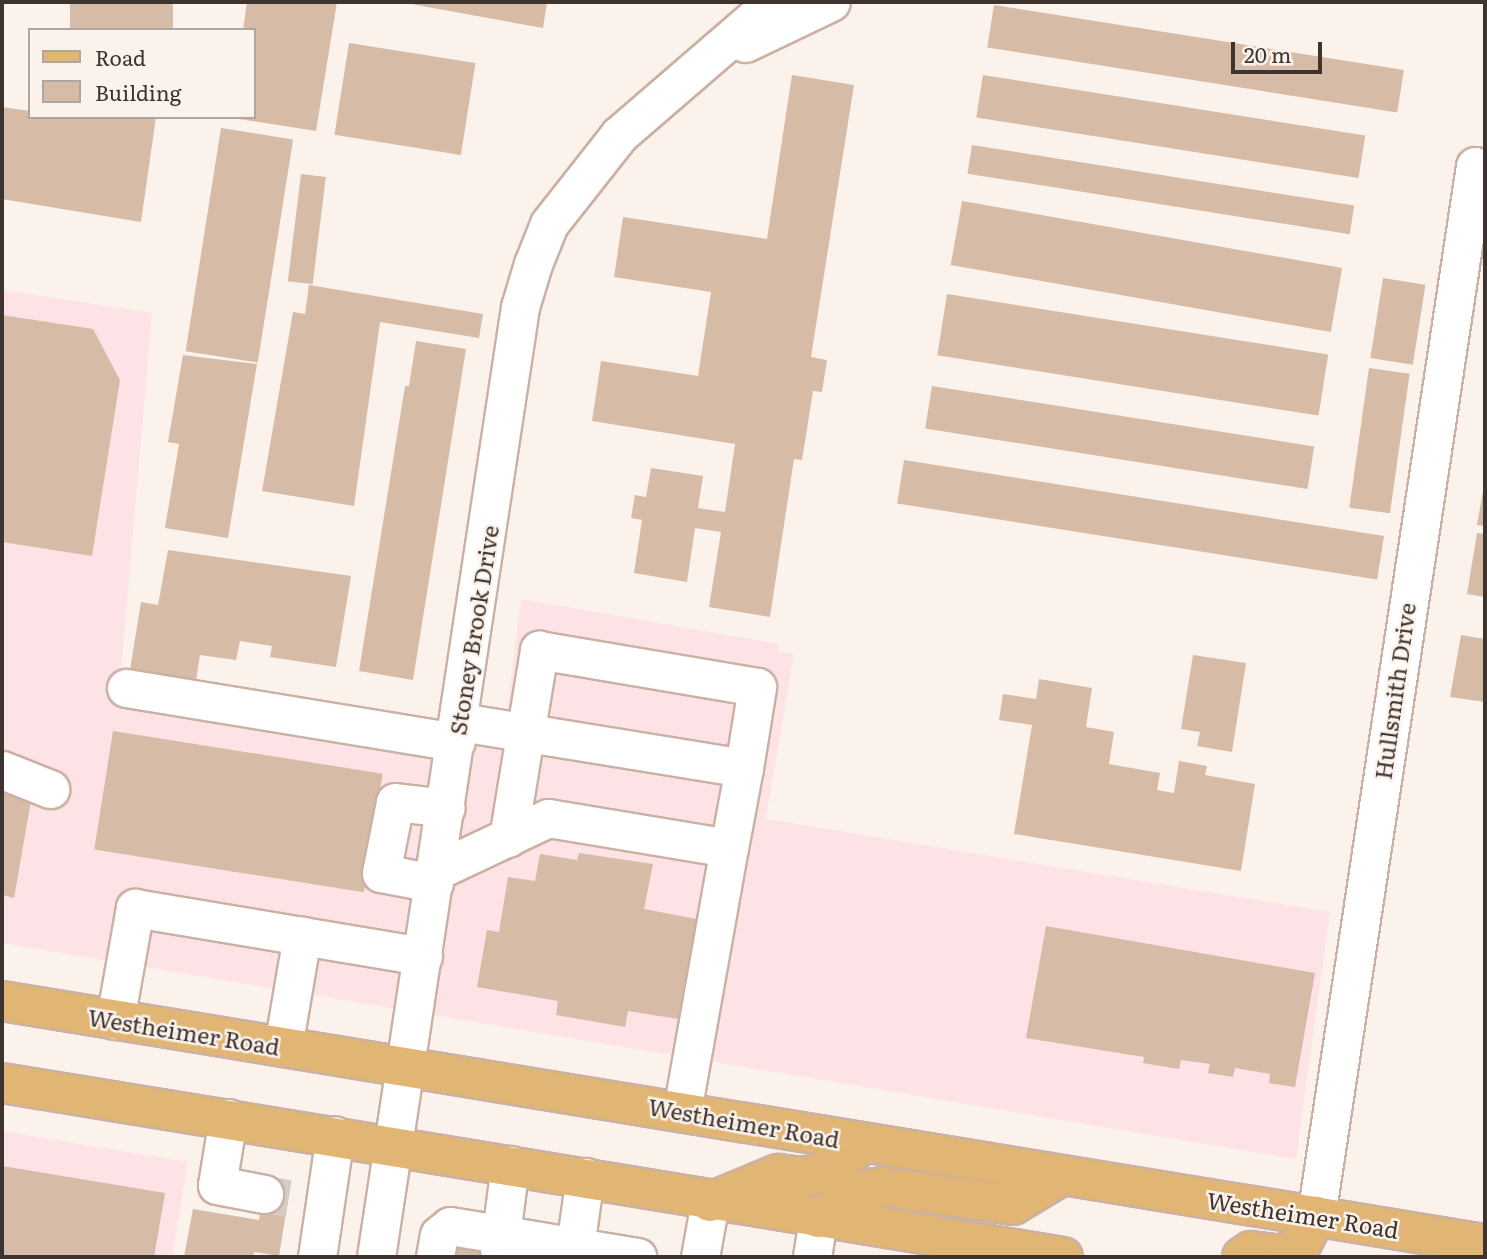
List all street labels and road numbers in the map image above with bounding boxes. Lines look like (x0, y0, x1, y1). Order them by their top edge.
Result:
street label: Stoney Brook Drive (443, 523, 503, 737)
street label: Hullsmith Drive (1368, 601, 1420, 781)
street label: Westheimer Road (86, 1002, 282, 1060)
street label: Westheimer Road (646, 1092, 842, 1152)
street label: Westheimer Road (1205, 1185, 1401, 1243)

